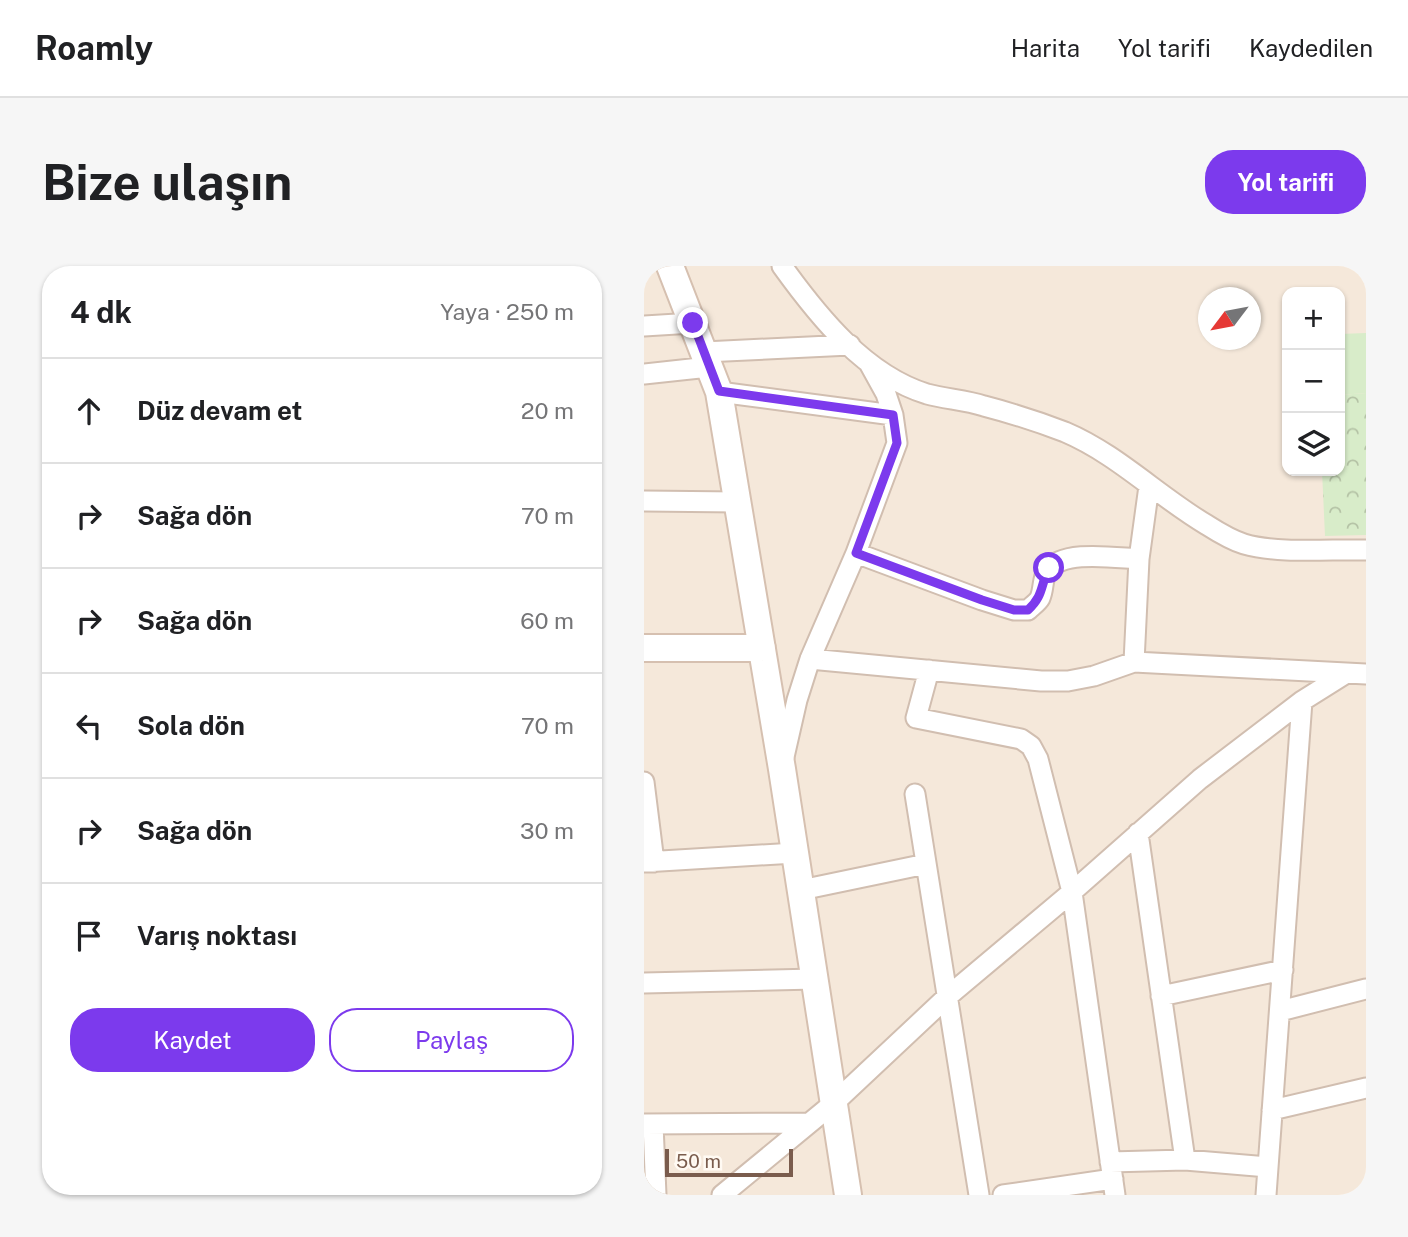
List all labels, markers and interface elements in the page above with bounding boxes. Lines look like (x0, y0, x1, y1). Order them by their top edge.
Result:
text: Roamly (35, 29, 153, 67)
text: Harita (1011, 34, 1080, 62)
text: Yol tarifi (1118, 34, 1211, 62)
text: Kaydedilen (1249, 34, 1373, 62)
button: Yol tarifi (1205, 150, 1366, 214)
text: Bize ulaşın (42, 153, 292, 211)
north arrow (1198, 287, 1261, 350)
map controls (1282, 287, 1345, 476)
button: + (1282, 287, 1345, 350)
text: 4 dk (70, 294, 132, 330)
text: Yaya · 250 m (440, 298, 574, 325)
route end (677, 307, 708, 338)
button: − (1282, 350, 1345, 413)
icon: ahead (70, 392, 108, 430)
text: Düz devam et (137, 395, 302, 426)
text: 20 m (521, 397, 574, 424)
button: layers (1282, 413, 1345, 476)
icon: right (70, 497, 108, 535)
text: Sağa dön (137, 500, 252, 531)
text: 70 m (521, 502, 574, 529)
route start (1033, 552, 1064, 583)
icon: right (70, 602, 108, 640)
text: Sağa dön (137, 605, 252, 636)
text: 60 m (520, 607, 574, 634)
icon: left (70, 707, 108, 745)
text: Sola dön (137, 710, 245, 741)
text: 70 m (521, 712, 574, 739)
icon: right (70, 812, 108, 850)
text: Sağa dön (137, 815, 252, 846)
text: 30 m (520, 817, 574, 844)
icon: arrive (70, 917, 108, 955)
text: Varış noktası (137, 920, 297, 951)
button: Kaydet (70, 1008, 315, 1072)
button: Paylaş (329, 1008, 574, 1072)
scale bar (665, 1146, 793, 1178)
text: 50 m (676, 1150, 721, 1172)

